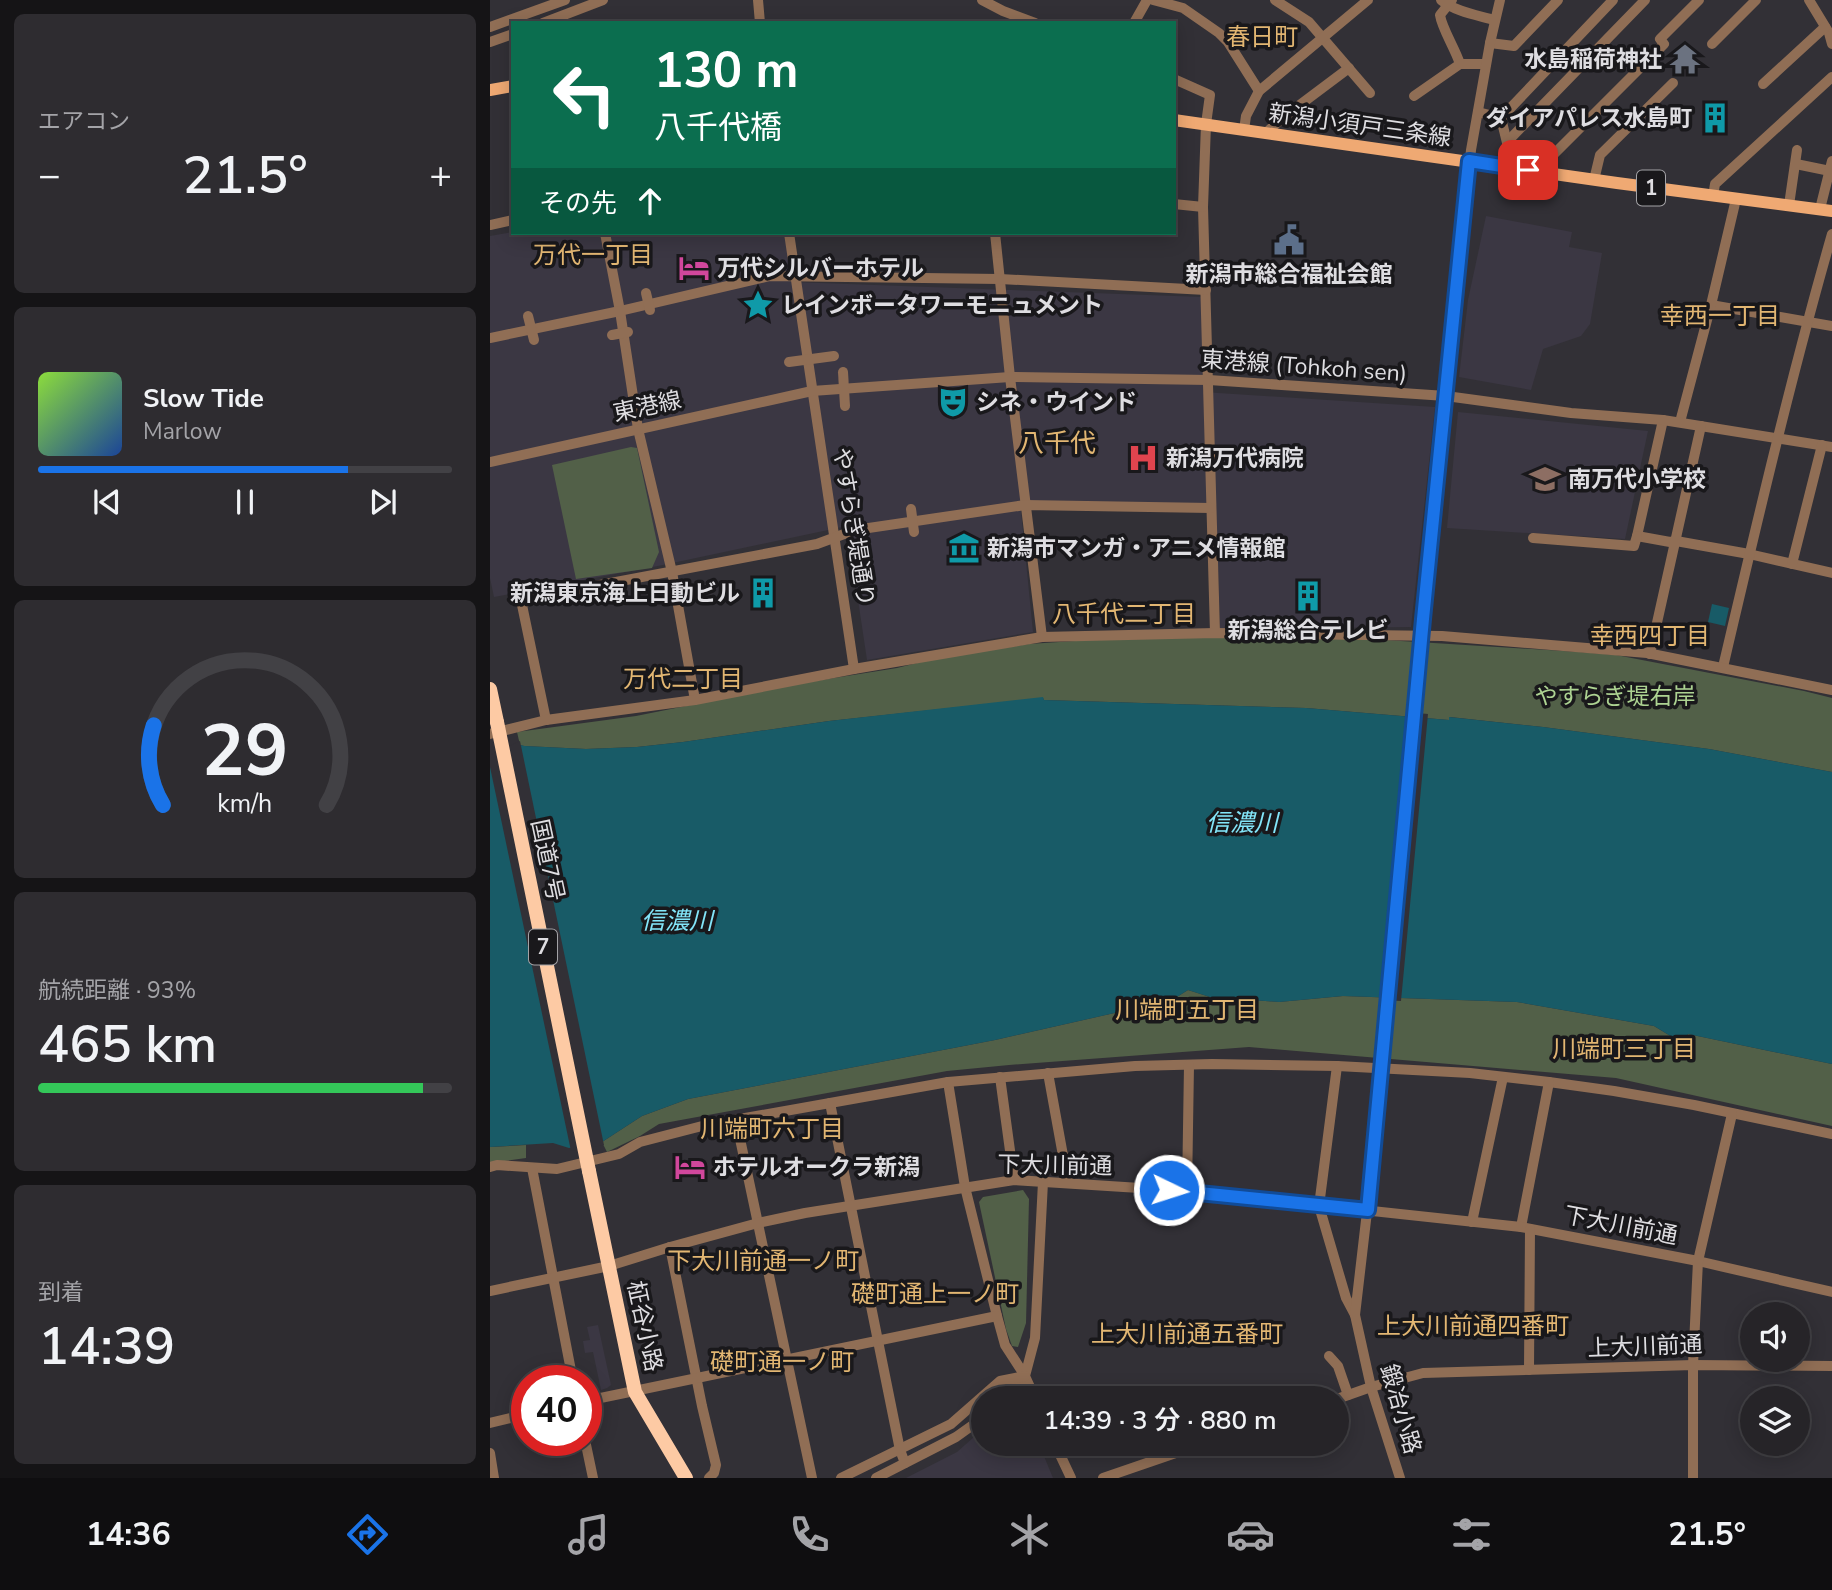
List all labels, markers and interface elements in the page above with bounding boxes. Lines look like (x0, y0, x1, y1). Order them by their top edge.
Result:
district label: 春日町 (1226, 21, 1298, 53)
text: 130 m (654, 37, 798, 104)
temple icon: 水島稲荷神社 (1668, 42, 1702, 76)
place label: 水島稲荷神社 (1524, 44, 1662, 75)
icon: left (539, 49, 630, 140)
street label: 新潟小須戸三条線 (1267, 97, 1453, 154)
building icon: ダイアパレス水島町 (1698, 101, 1732, 135)
place label: ダイアパレス水島町 (1485, 103, 1692, 134)
text: エアコン (38, 106, 130, 137)
text: 八千代橋 (654, 106, 782, 149)
text: 21.5° (182, 140, 308, 211)
pin (1498, 140, 1558, 200)
text: − (38, 150, 61, 201)
text: + (429, 150, 452, 201)
icon: arrive (1509, 151, 1547, 189)
road number: 1 (1637, 170, 1665, 206)
icon: ahead (631, 182, 669, 220)
text: その先 (539, 186, 617, 221)
public building icon: 新潟市総合福祉会館 (1272, 223, 1306, 257)
district label: 万代一丁目 (533, 239, 653, 271)
hotel icon: 万代シルバーホテル (677, 251, 711, 285)
place label: 万代シルバーホテル (717, 253, 924, 284)
place label: 新潟市総合福祉会館 (1186, 259, 1393, 290)
place icon: レインボータワーモニュメント (741, 288, 775, 322)
place label: レインボータワーモニュメント (781, 290, 1103, 321)
district label: 幸西一丁目 (1660, 300, 1780, 332)
street label: 東港線 (Tohkoh sen) (1200, 344, 1408, 389)
text: Slow Tide (143, 381, 264, 416)
street label: 東港線 (610, 384, 684, 429)
theatre icon: シネ・ウインド (936, 385, 970, 419)
place label: シネ・ウインド (976, 387, 1137, 418)
text: Marlow (143, 416, 222, 447)
district label: 八千代 (1018, 426, 1096, 461)
hospital icon: 新潟万代病院 (1126, 441, 1160, 475)
place label: 新潟万代病院 (1166, 443, 1304, 474)
street label: やすらぎ堤通り (826, 445, 881, 609)
school or university icon: 南万代小学校 (1528, 462, 1562, 496)
place label: 南万代小学校 (1568, 464, 1706, 495)
icon: previous (88, 483, 126, 521)
icon: pause (226, 483, 264, 521)
icon: next (364, 483, 402, 521)
museum icon: 新潟市マンガ・アニメ情報館 (947, 531, 981, 565)
place label: 新潟市マンガ・アニメ情報館 (987, 533, 1286, 564)
building icon: 新潟東京海上日動ビル (746, 576, 780, 610)
place label: 新潟東京海上日動ビル (510, 578, 740, 609)
building icon: 新潟総合テレビ (1291, 579, 1325, 613)
district label: 八千代二丁目 (1052, 598, 1196, 630)
place label: 新潟総合テレビ (1228, 615, 1389, 646)
district label: 幸西四丁目 (1590, 620, 1710, 652)
district label: 万代二丁目 (623, 663, 743, 695)
park label: やすらぎ堤右岸 (1535, 681, 1696, 712)
text: 29 (201, 701, 289, 801)
text: km/h (217, 787, 273, 821)
water label: 信濃川 (1206, 807, 1281, 839)
street label: 国道7号 (524, 816, 571, 904)
water label: 信濃川 (641, 905, 716, 937)
road number: 7 (529, 930, 557, 964)
text: 航続距離 · 93% (38, 975, 196, 1006)
district label: 川端町五丁目 (1115, 994, 1259, 1026)
text: 465 km (38, 1009, 217, 1080)
district label: 川端町三丁目 (1552, 1033, 1696, 1065)
district label: 川端町六丁目 (700, 1113, 844, 1145)
street label: 下大川前通 (997, 1149, 1113, 1182)
hotel icon: ホテルオークラ新潟 (673, 1150, 707, 1184)
place label: ホテルオークラ新潟 (713, 1152, 920, 1183)
position arrow (1132, 1153, 1206, 1227)
street label: 下大川前通 (1562, 1199, 1680, 1252)
district label: 下大川前通一ノ町 (667, 1245, 859, 1277)
text: 到着 (38, 1277, 84, 1308)
street label: 柾谷小路 (620, 1278, 669, 1374)
district label: 礎町通上一ノ町 (851, 1278, 1019, 1310)
map controls (1740, 1302, 1810, 1456)
button: sound (1740, 1302, 1810, 1372)
district label: 上大川前通四番町 (1377, 1310, 1569, 1342)
text: 14:39 (38, 1311, 175, 1382)
district label: 上大川前通五番町 (1091, 1318, 1283, 1350)
street label: 上大川前通 (1587, 1329, 1703, 1364)
district label: 礎町通一ノ町 (710, 1346, 854, 1378)
street label: 鍛冶小路 (1373, 1361, 1428, 1458)
speed limit sign: 40 (511, 1365, 602, 1456)
button: layers (1740, 1386, 1810, 1456)
text: 14:39 · 3 分 · 880 m (1044, 1403, 1276, 1438)
icon: directions (343, 1510, 392, 1559)
icon: music (564, 1510, 613, 1559)
icon: phone (785, 1510, 834, 1559)
icon: climate (1005, 1510, 1054, 1559)
icon: car (1226, 1510, 1275, 1559)
icon: filters (1447, 1510, 1496, 1559)
text: 14:36 (86, 1513, 171, 1556)
text: 21.5° (1668, 1513, 1746, 1556)

